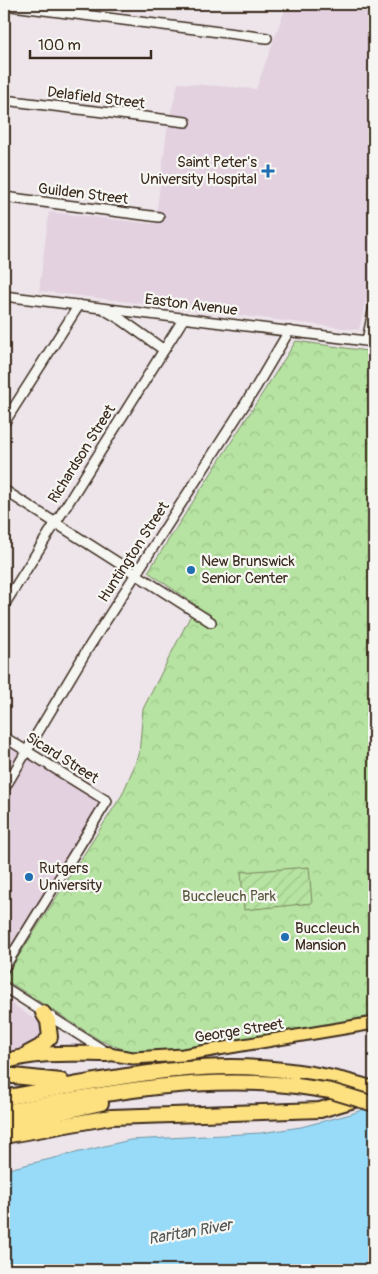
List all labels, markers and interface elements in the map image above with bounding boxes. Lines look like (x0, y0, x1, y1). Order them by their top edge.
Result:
scale bar (30, 28, 151, 60)
text: 100 m (38, 36, 81, 55)
street label: Delafield Street (46, 83, 147, 114)
place label: Saint Peter's University Hospital (140, 153, 257, 189)
marker: Saint Peter's University Hospital (261, 164, 275, 178)
street label: Guilden Street (37, 179, 130, 209)
street label: Easton Avenue (144, 290, 239, 320)
street label: Richardson Street (44, 400, 120, 507)
street label: Huntington Street (94, 497, 174, 606)
place label: New Brunswick Senior Center (201, 552, 296, 588)
marker: New Brunswick Senior Center (185, 564, 197, 576)
street label: Sicard Street (22, 728, 103, 788)
place label: Rutgers University (39, 859, 102, 895)
marker: Rutgers University (23, 871, 35, 883)
park label: Buccleuch Park (182, 887, 277, 906)
place label: Buccleuch Mansion (295, 919, 359, 955)
marker: Buccleuch Mansion (279, 931, 291, 943)
street label: George Street (193, 1014, 286, 1047)
water label: Raritan River (147, 1214, 236, 1249)

